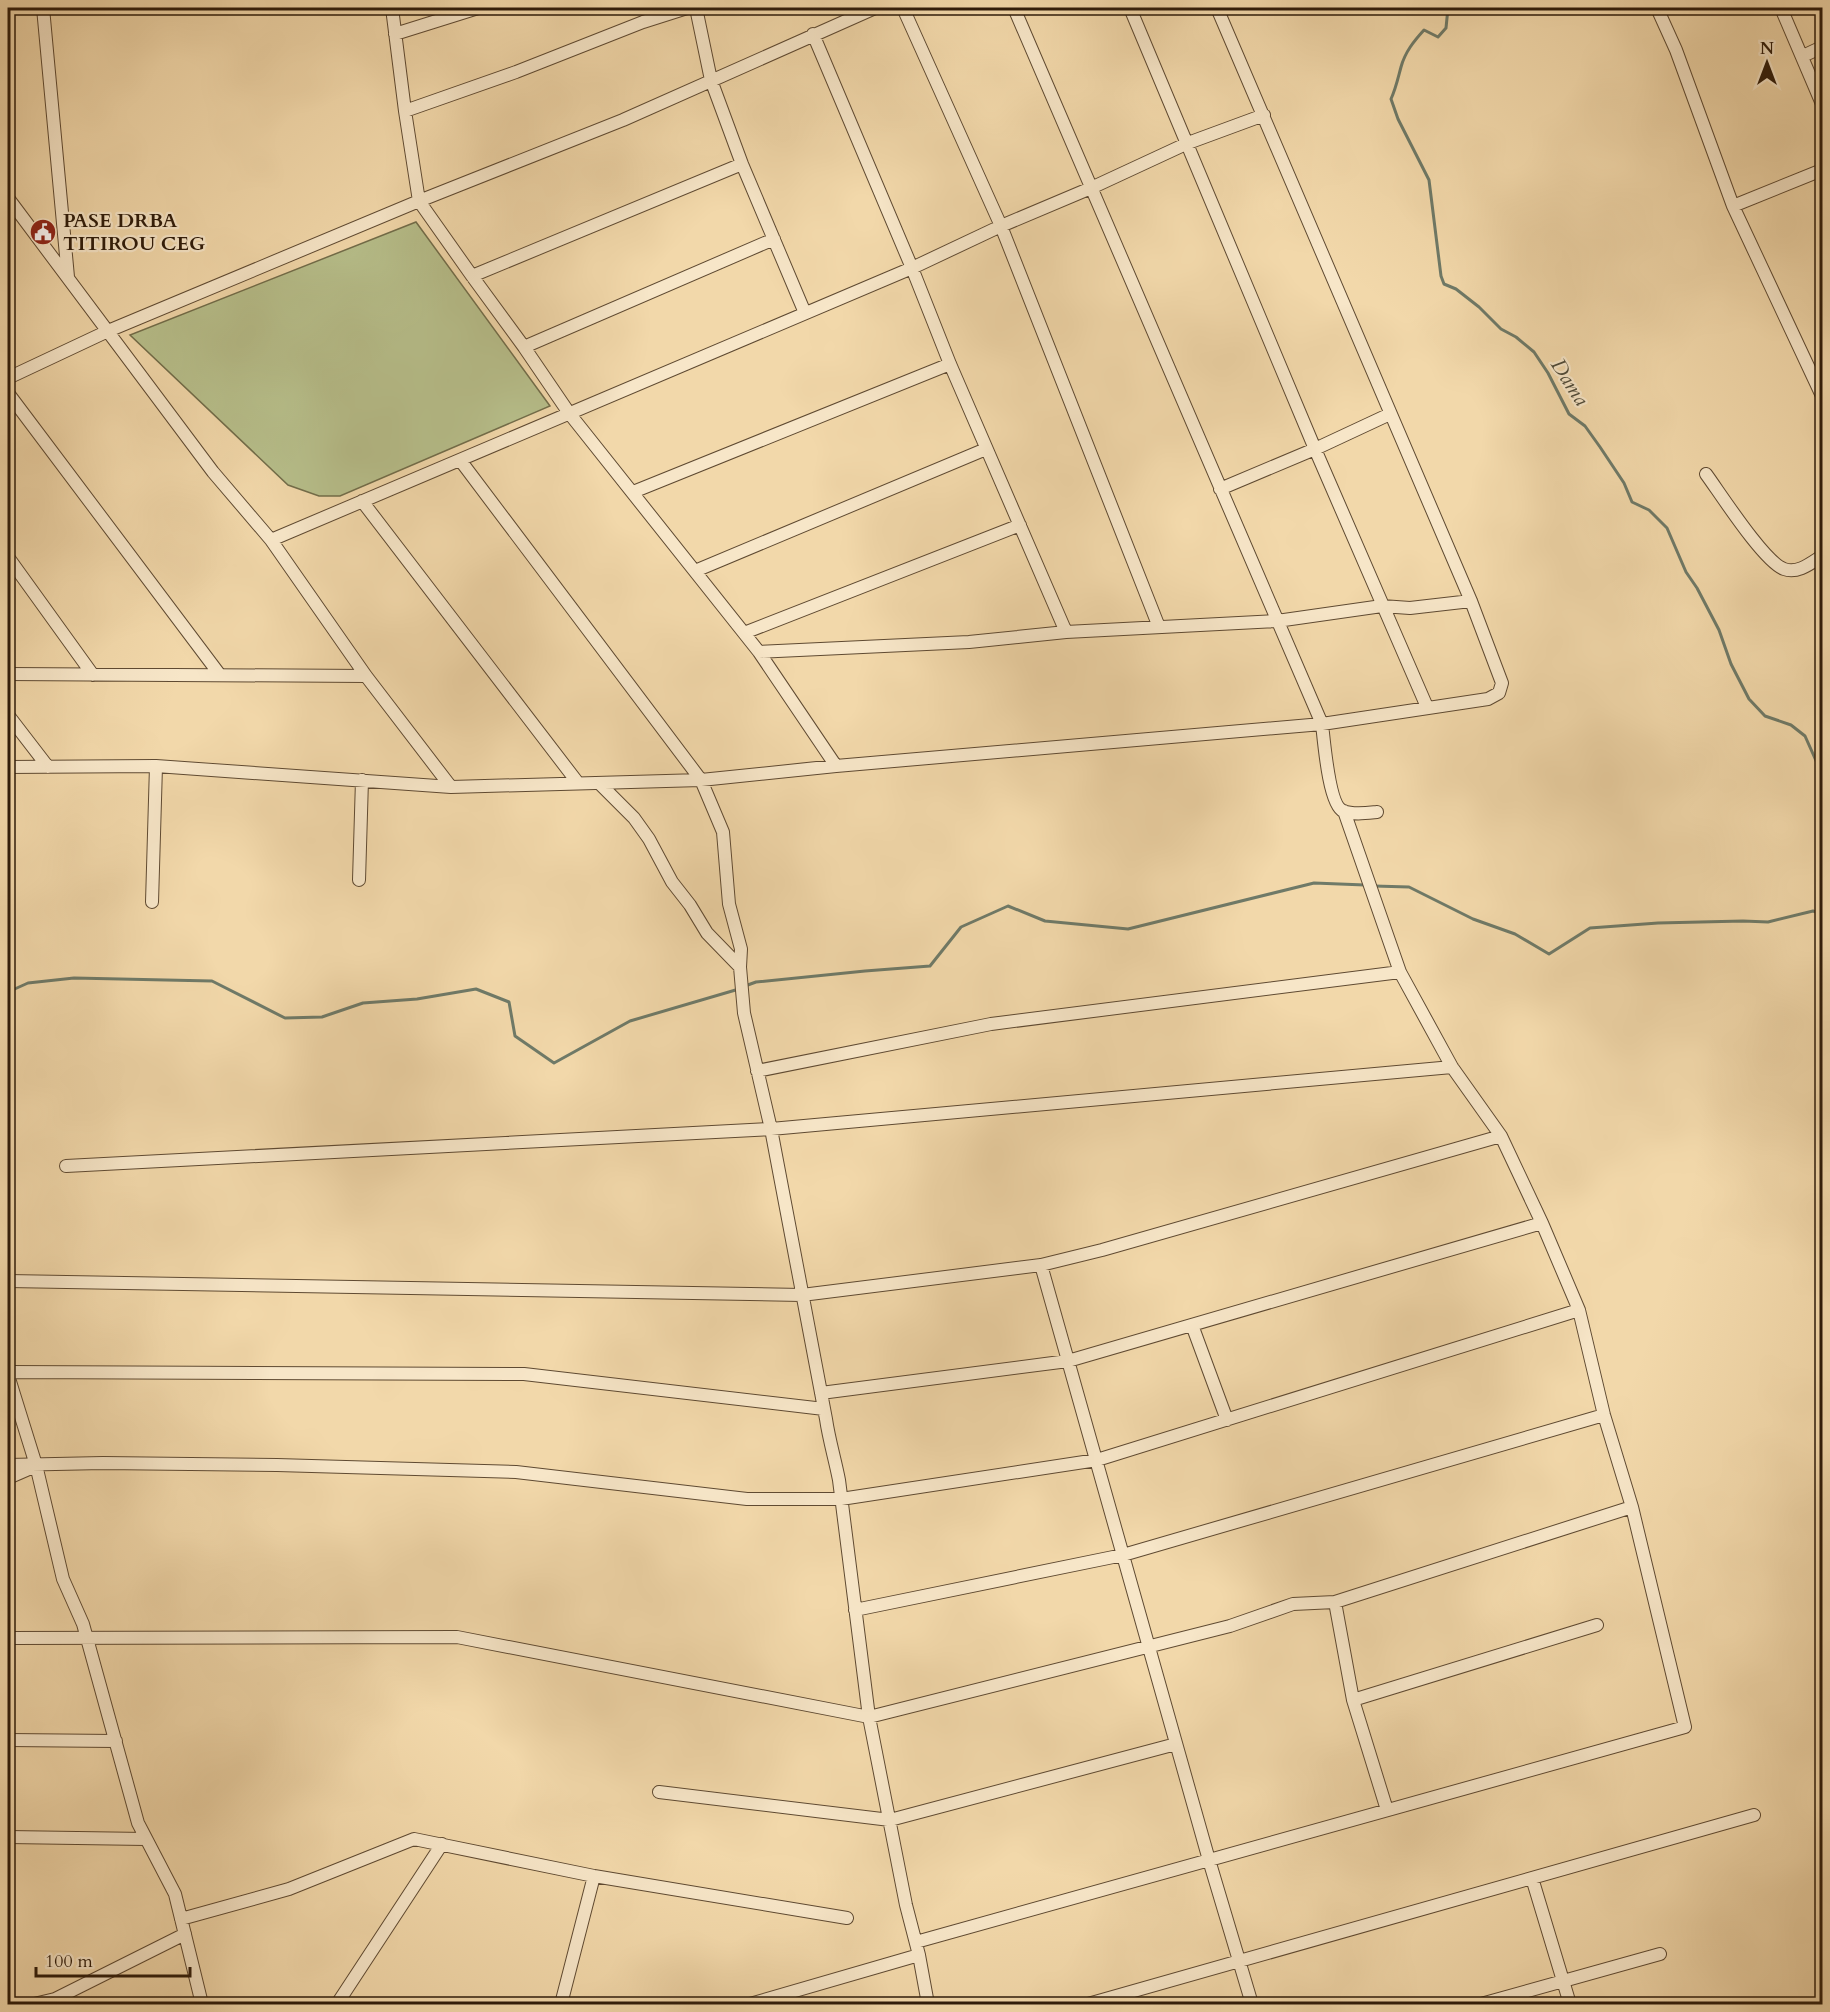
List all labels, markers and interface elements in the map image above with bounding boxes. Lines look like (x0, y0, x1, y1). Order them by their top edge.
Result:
north arrow (1737, 33, 1797, 93)
text: N (1760, 38, 1774, 60)
place label: PASE DRBA TITIROU CEG (63, 207, 205, 257)
public building icon: PASE DRBA TITIROU CEG (28, 217, 58, 247)
water label: Dama (1543, 353, 1596, 412)
scale bar (36, 1940, 190, 1978)
text: 100 m (45, 1949, 93, 1974)

